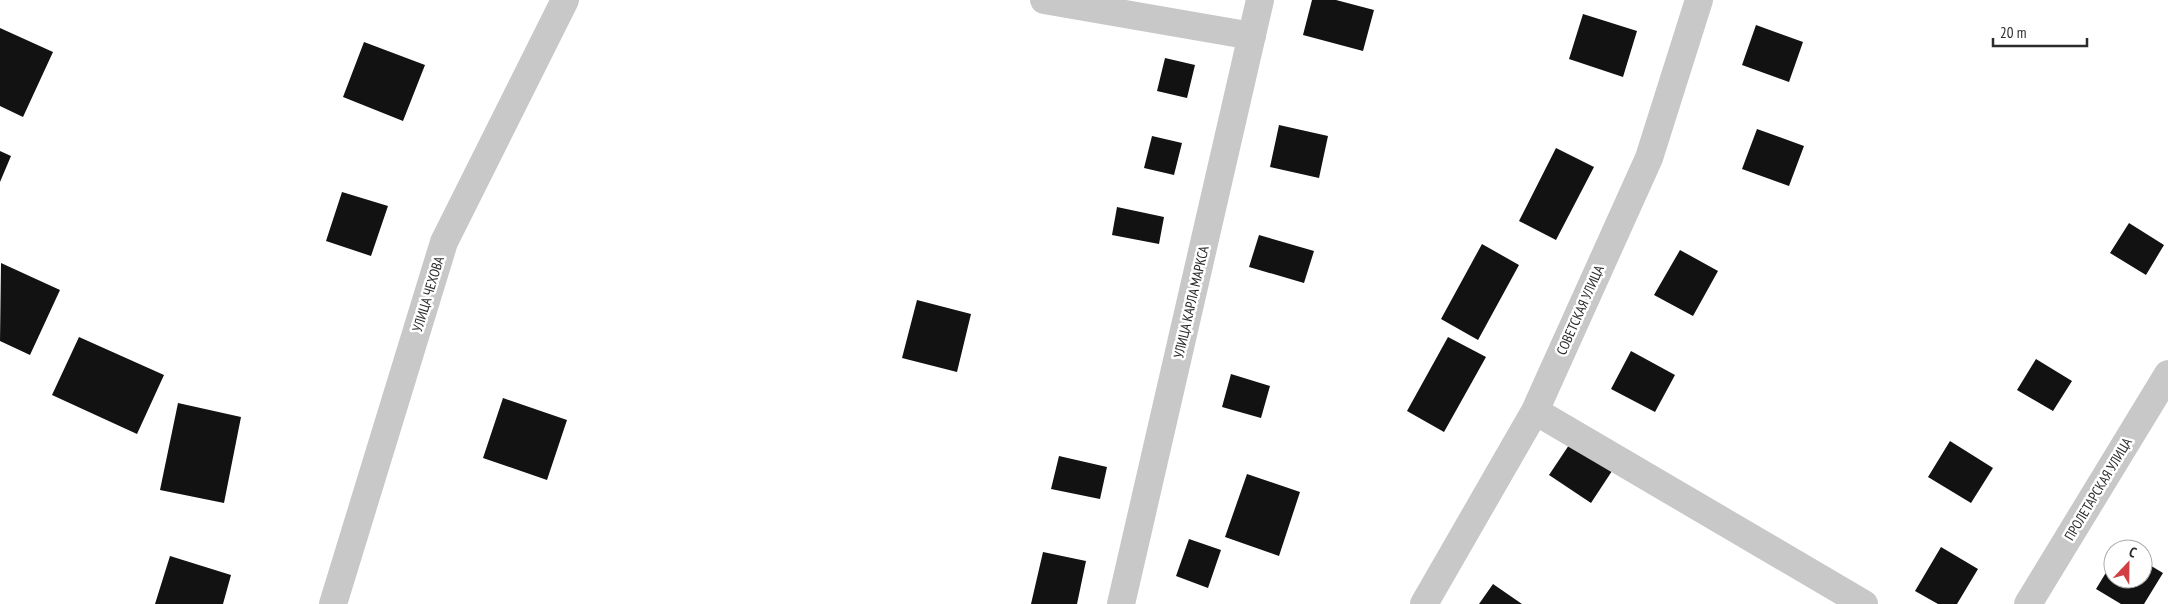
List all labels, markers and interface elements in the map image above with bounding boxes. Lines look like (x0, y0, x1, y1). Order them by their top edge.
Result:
scale bar (1993, 15, 2087, 47)
text: 20 m (2000, 23, 2026, 42)
street label: УЛИЦА КАРЛА МАРКСА (1169, 244, 1213, 360)
street label: УЛИЦА ЧЕХОВА (408, 254, 448, 334)
street label: СОВЕТСКАЯ УЛИЦА (1552, 262, 1608, 358)
street label: ПРОЛЕТАРСКАЯ УЛИЦА (2060, 434, 2136, 544)
north arrow (2103, 539, 2153, 589)
text: С (2127, 542, 2140, 562)

